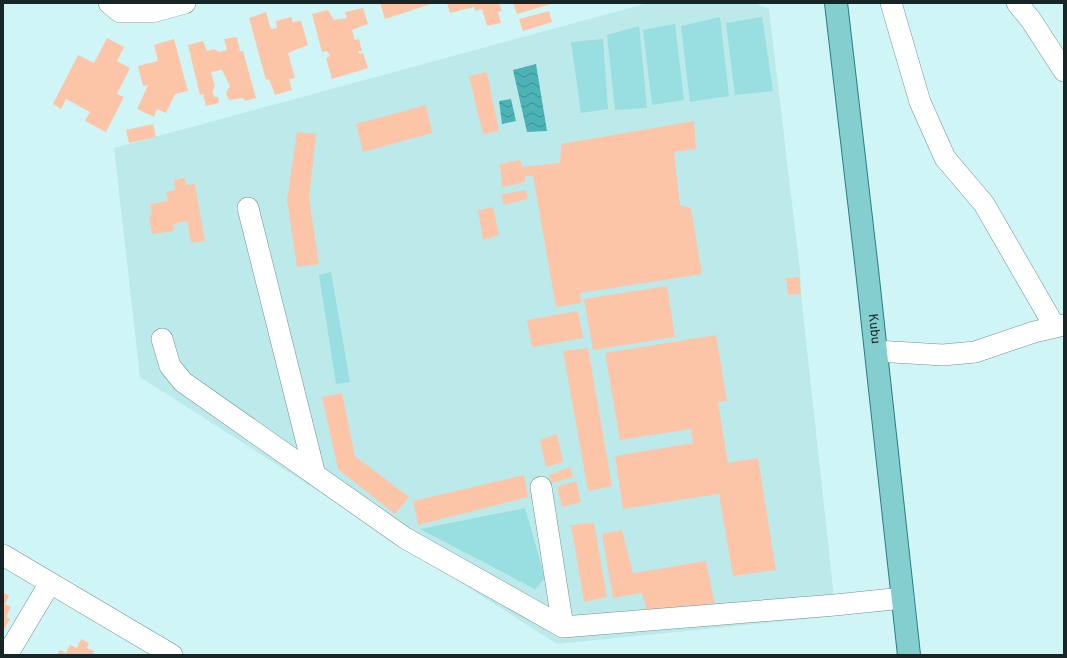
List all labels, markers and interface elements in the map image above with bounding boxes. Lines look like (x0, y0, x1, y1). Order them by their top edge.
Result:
street label: Kubu (864, 313, 883, 345)

